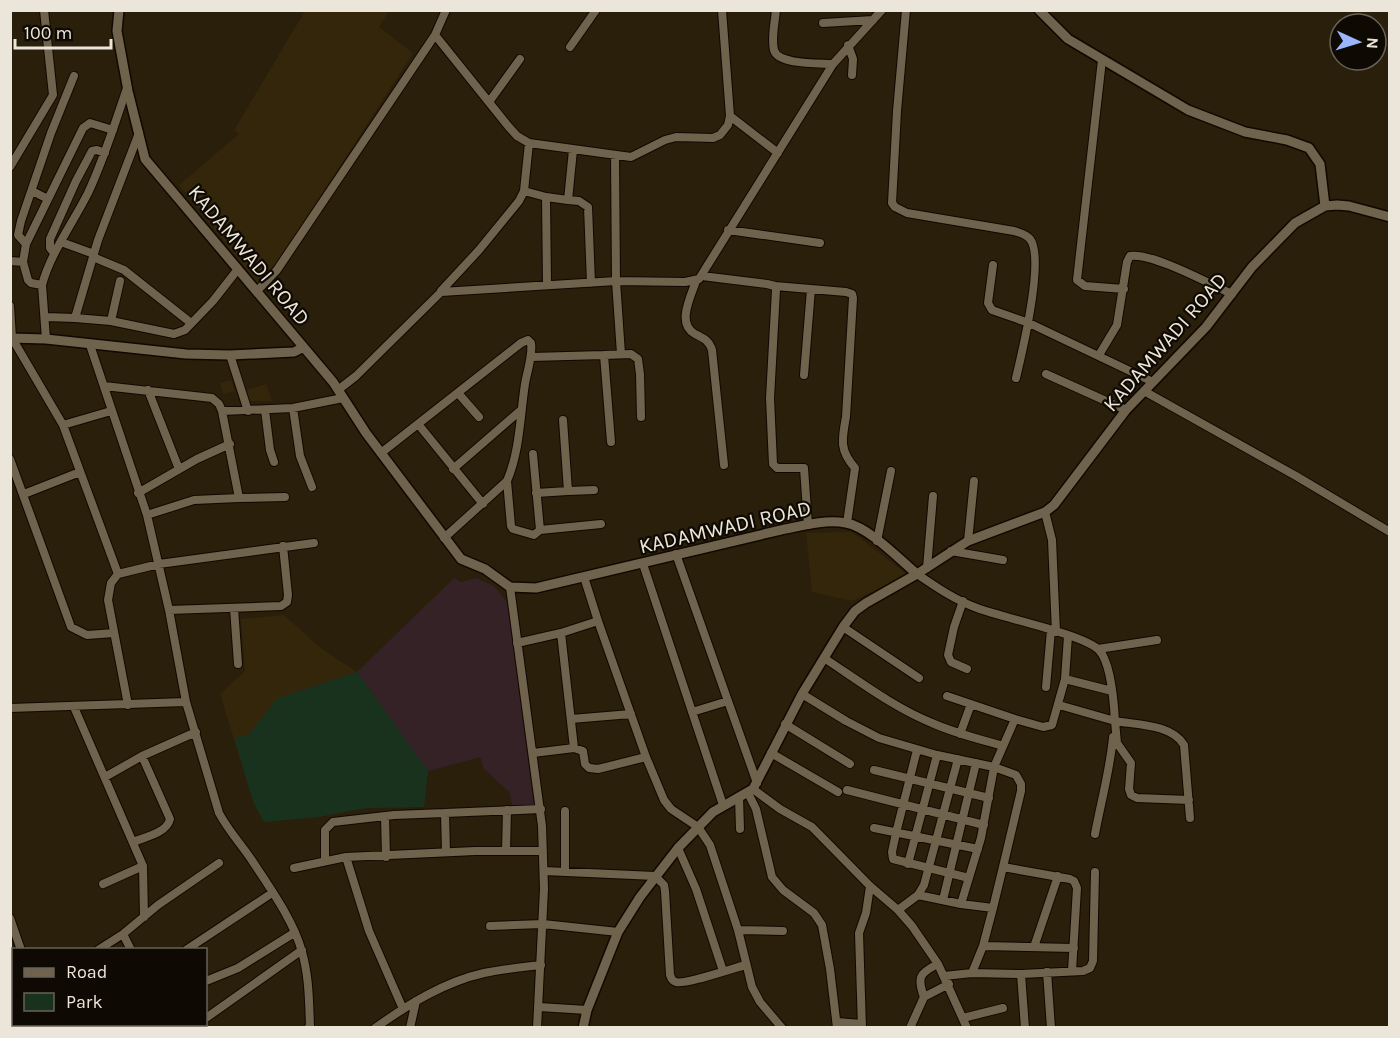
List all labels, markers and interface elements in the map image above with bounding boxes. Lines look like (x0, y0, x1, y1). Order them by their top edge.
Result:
scale bar (15, 12, 111, 50)
north arrow (1328, 12, 1388, 72)
text: 100 m (24, 22, 72, 44)
text: N (1363, 37, 1382, 49)
street label: KADAMWADI ROAD (183, 180, 315, 330)
street label: KADAMWADI ROAD (1098, 268, 1232, 416)
street label: KADAMWADI ROAD (637, 496, 813, 558)
legend (12, 948, 207, 1026)
text: Road (66, 961, 107, 983)
text: Park (66, 991, 103, 1013)

